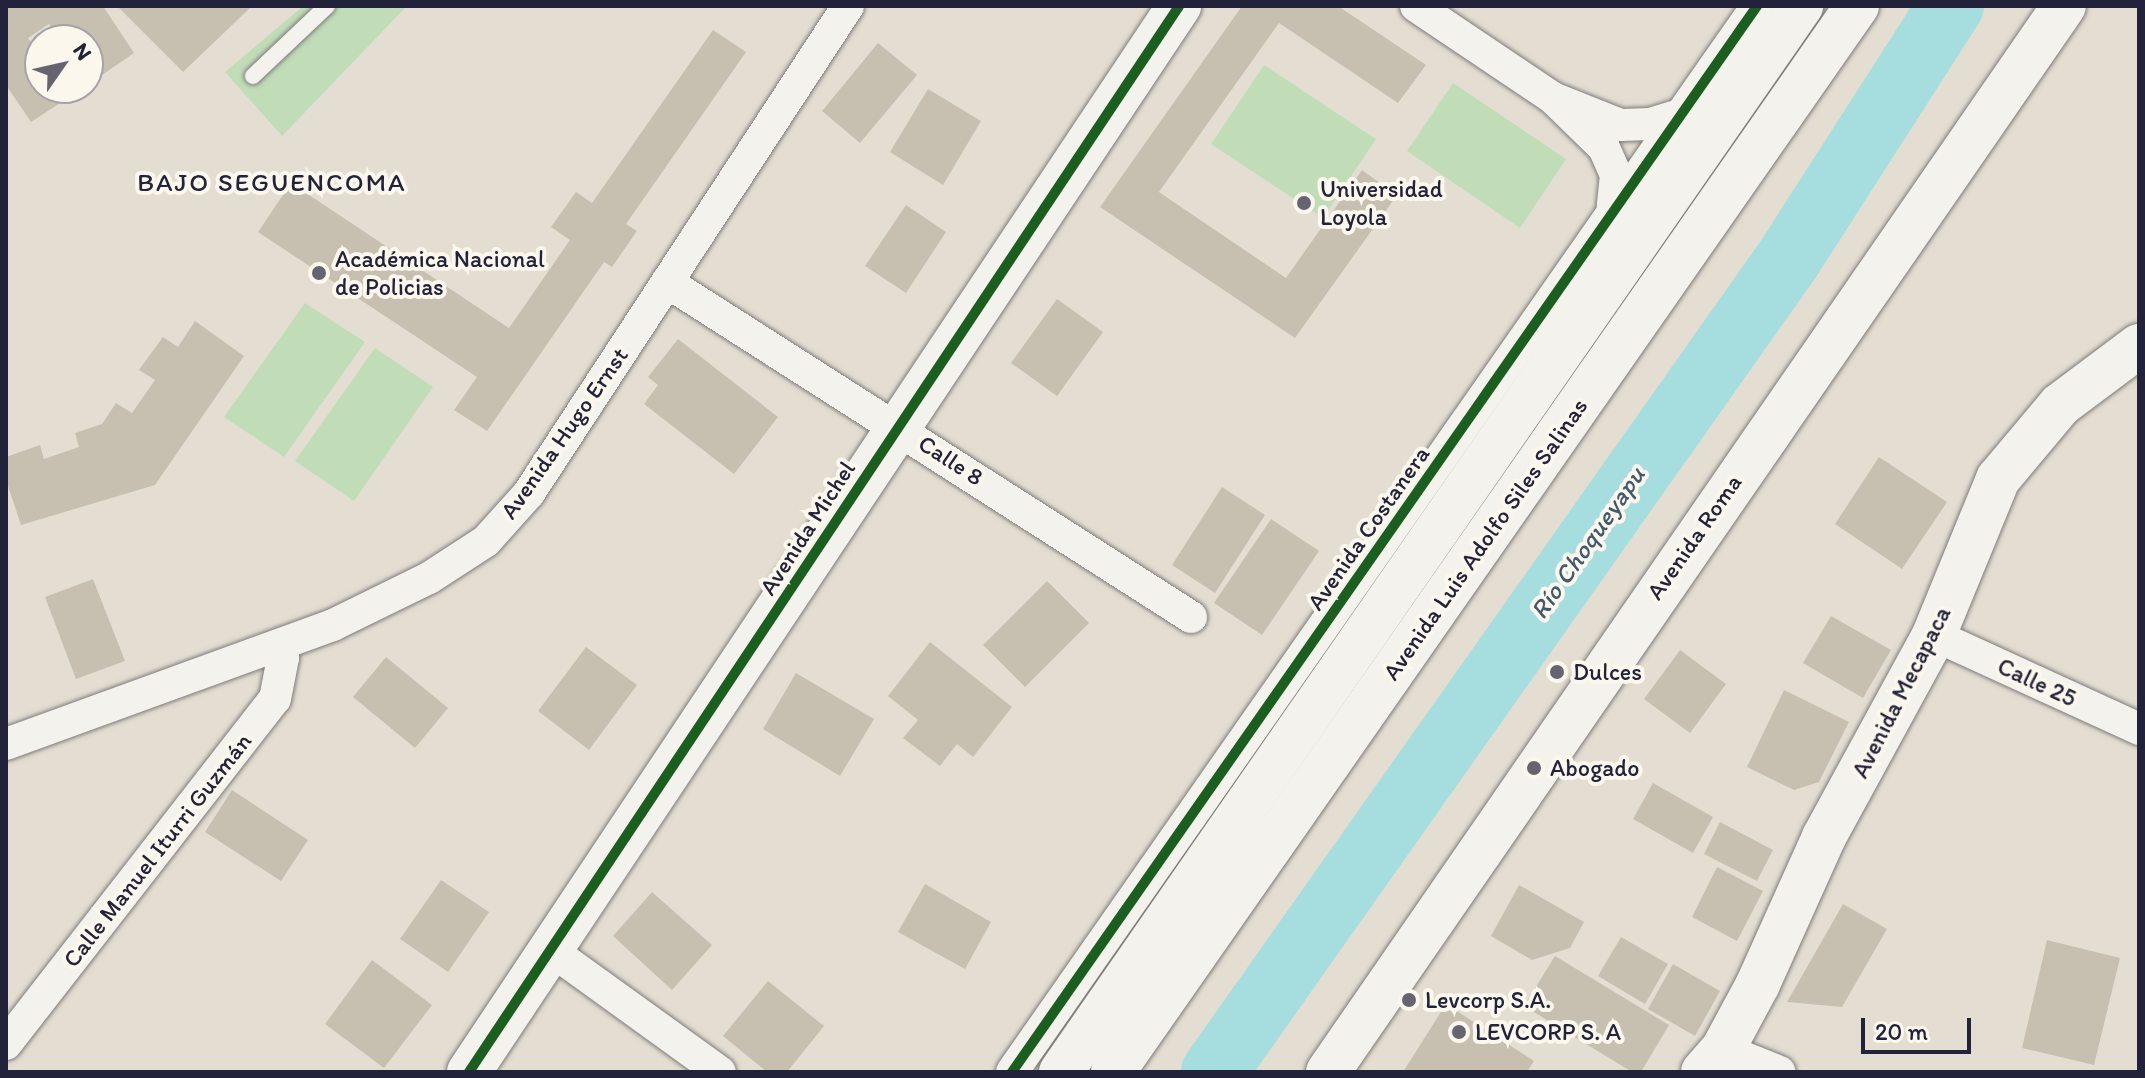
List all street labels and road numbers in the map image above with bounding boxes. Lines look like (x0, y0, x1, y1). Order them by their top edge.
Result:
street label: Avenida Hugo Ernst (494, 342, 634, 524)
street label: Avenida Luis Adolfo Siles Salinas (1376, 392, 1594, 686)
street label: Calle 8 (913, 428, 989, 492)
street label: Avenida Costanera (1301, 440, 1435, 616)
street label: Avenida Michel (753, 456, 861, 600)
street label: Avenida Roma (1640, 469, 1748, 605)
street label: Avenida Mecapaca (1845, 601, 1957, 783)
street label: Calle 25 (1993, 651, 2081, 713)
street label: Calle Manuel Iturri Guzmán (57, 728, 257, 972)

